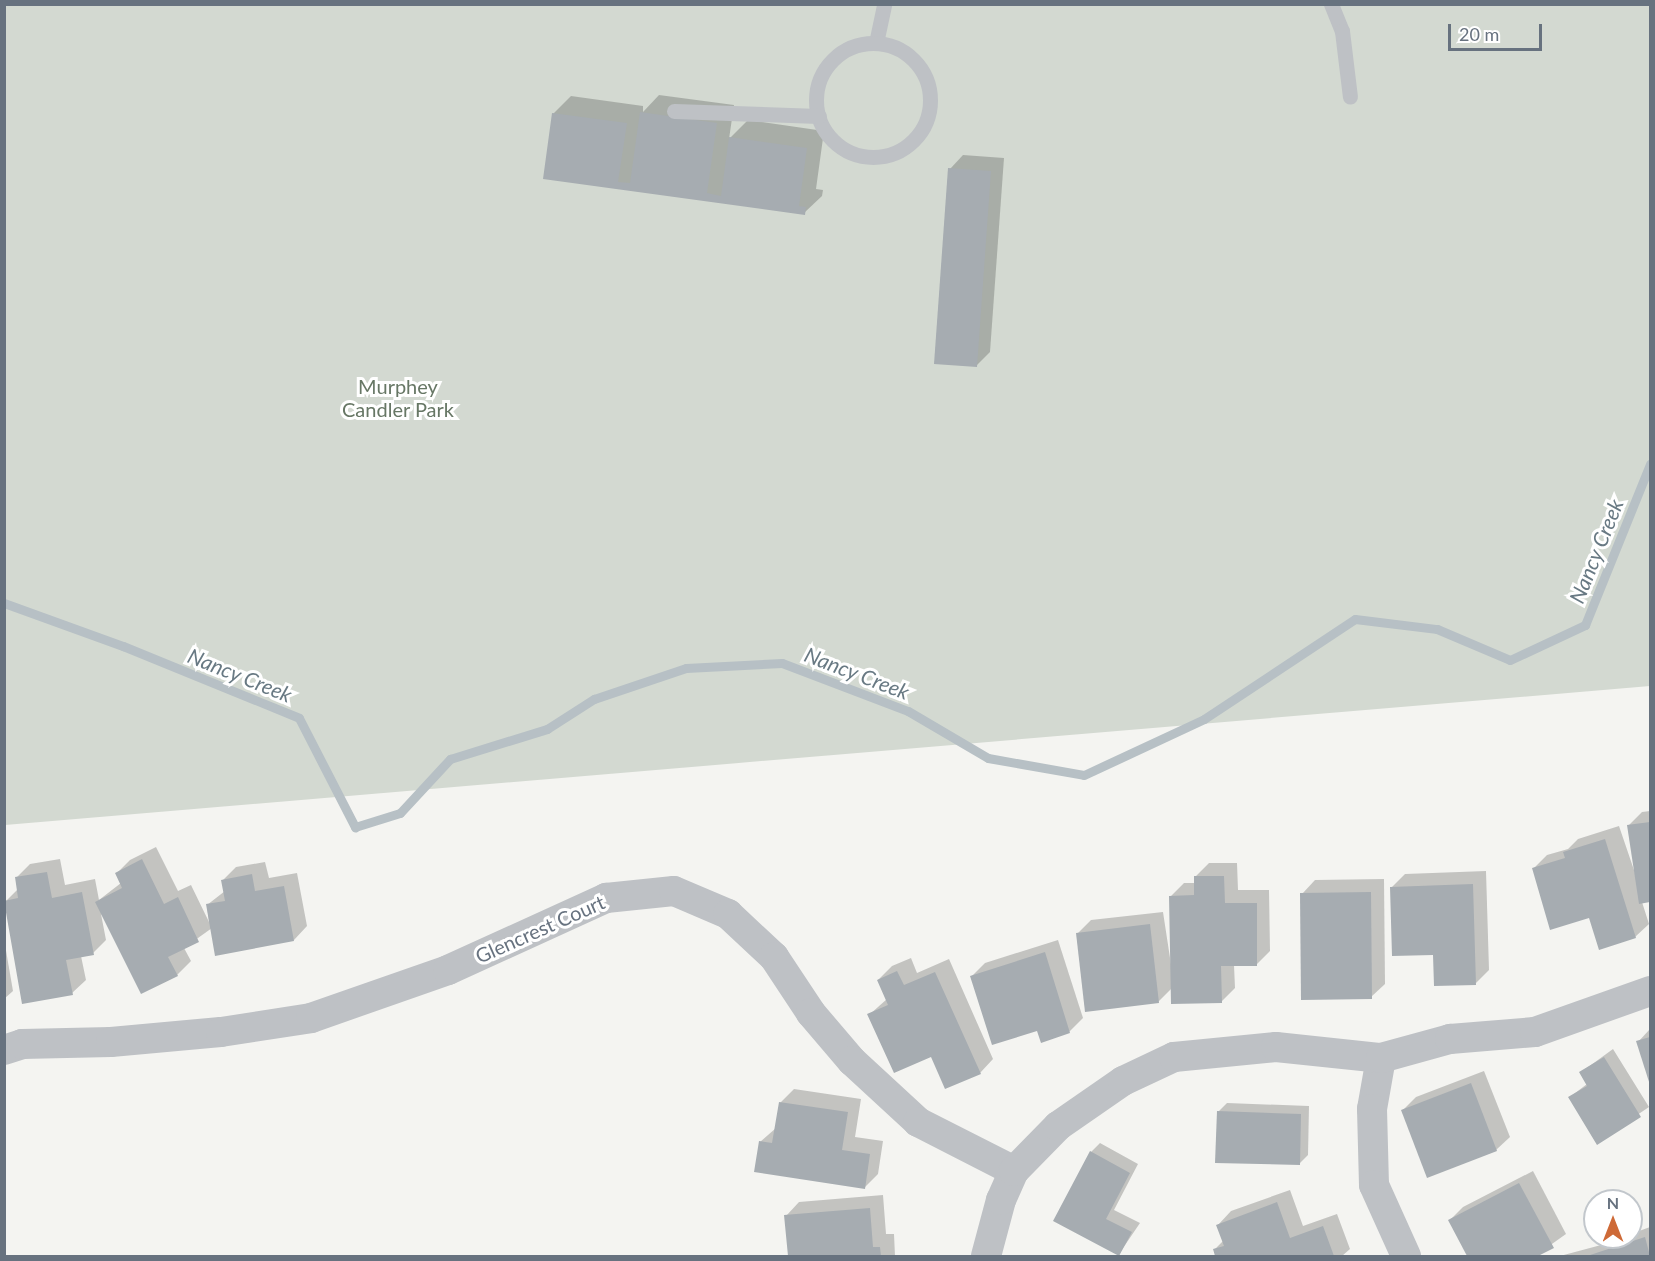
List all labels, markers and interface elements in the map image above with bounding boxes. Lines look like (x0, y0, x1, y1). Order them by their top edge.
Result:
scale bar (1451, 12, 1546, 50)
text: 20 m (1459, 23, 1499, 45)
park label: Murphey Candler Park (342, 374, 454, 421)
water label: Nancy Creek (1564, 495, 1628, 607)
water label: Nancy Creek (801, 641, 913, 705)
water label: Nancy Creek (184, 643, 296, 707)
street label: Glencrest Court (472, 890, 608, 968)
north arrow (1583, 1189, 1643, 1249)
text: N (1607, 1193, 1619, 1212)

